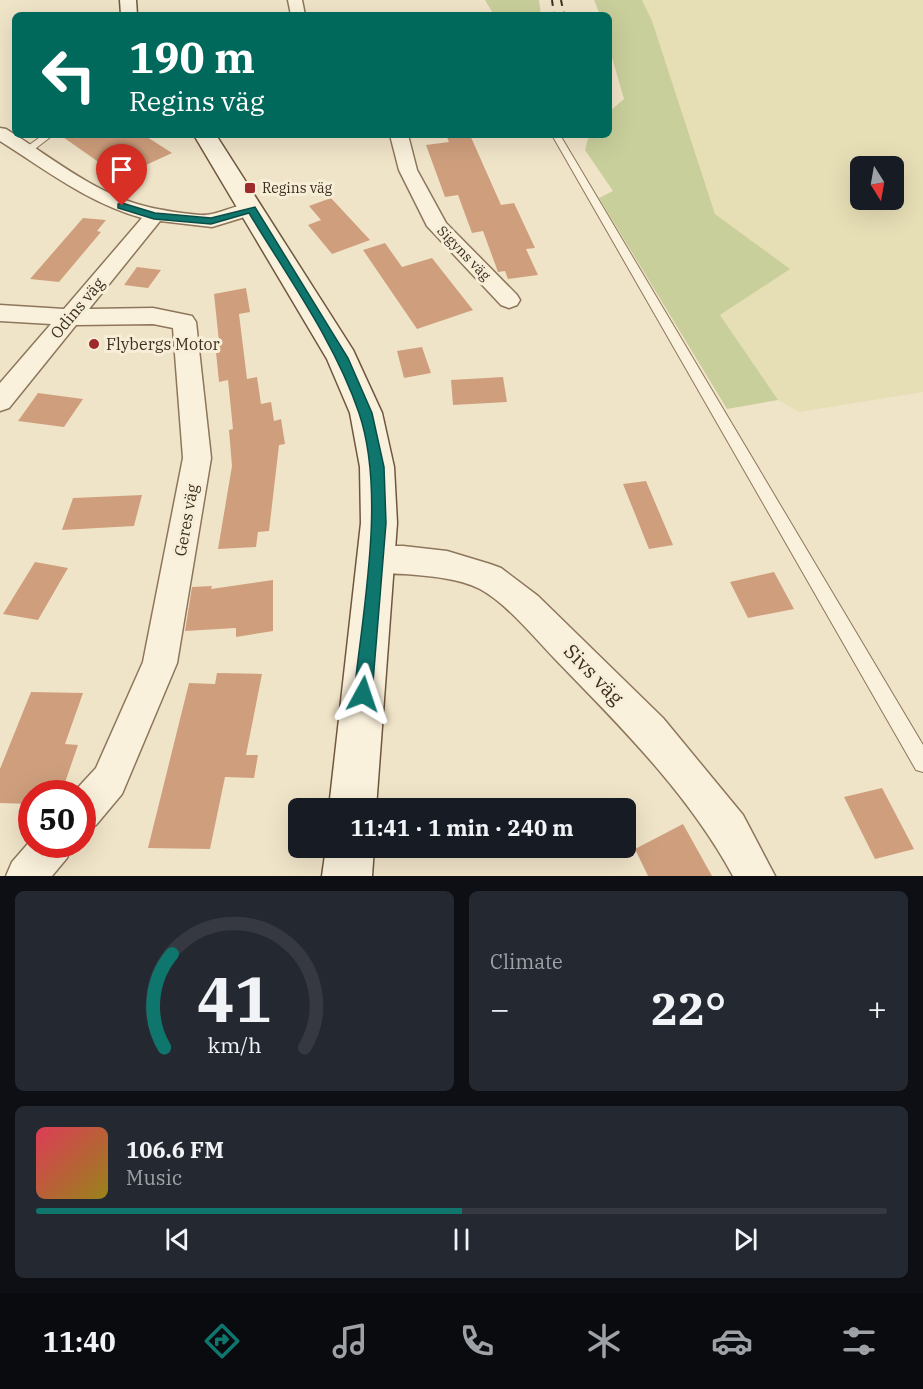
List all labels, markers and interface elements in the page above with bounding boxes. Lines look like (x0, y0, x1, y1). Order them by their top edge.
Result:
text: 190 m (129, 30, 255, 85)
icon: left (30, 36, 108, 114)
text: Regins väg (129, 83, 264, 118)
pin (96, 144, 147, 206)
icon: arrive (105, 153, 138, 186)
north arrow (850, 156, 904, 210)
map controls (850, 156, 904, 210)
place label: Regins väg (262, 179, 333, 197)
marker: Regins väg (243, 181, 257, 195)
street label: Sigyns väg (433, 222, 495, 284)
street label: Odins väg (46, 273, 109, 343)
place label: Flybergs Motor (106, 334, 220, 354)
marker: Flybergs Motor (87, 337, 101, 351)
street label: Geres väg (170, 482, 202, 558)
street label: Sivs väg (558, 638, 630, 711)
position arrow (331, 662, 395, 726)
speed limit sign: 50 (18, 780, 96, 858)
text: 11:41 · 1 min · 240 m (350, 813, 574, 842)
text: Climate (490, 948, 563, 975)
text: 41 (197, 958, 272, 1039)
text: 22° (651, 979, 726, 1037)
text: − (490, 987, 510, 1030)
text: + (867, 987, 887, 1030)
text: km/h (207, 1031, 262, 1059)
text: 106.6 FM (126, 1135, 224, 1164)
text: Music (126, 1164, 182, 1191)
icon: previous (161, 1223, 194, 1256)
icon: pause (445, 1223, 478, 1256)
icon: next (729, 1223, 762, 1256)
icon: directions (201, 1320, 243, 1362)
icon: music (329, 1320, 371, 1362)
icon: phone (456, 1320, 498, 1362)
icon: climate (583, 1320, 625, 1362)
icon: car (711, 1320, 753, 1362)
icon: filters (838, 1320, 880, 1362)
text: 11:40 (43, 1324, 116, 1359)

